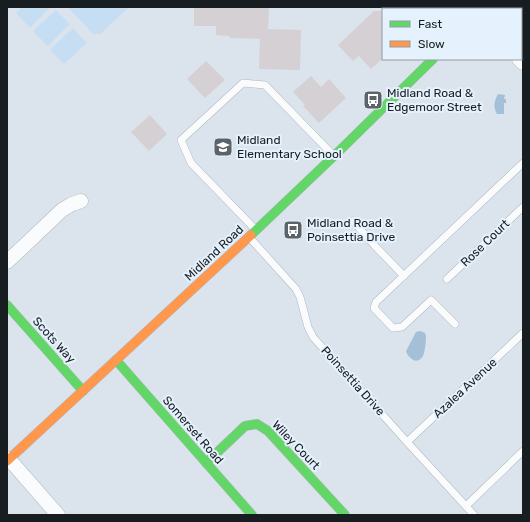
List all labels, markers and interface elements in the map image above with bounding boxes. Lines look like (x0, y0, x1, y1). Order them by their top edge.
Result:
legend (382, 8, 522, 60)
text: Fast (418, 17, 442, 31)
text: Slow (418, 37, 445, 51)
place label: Midland Road & Edgemoor Street (387, 86, 482, 114)
bus stop icon: Midland Road & Edgemoor Street (362, 89, 384, 111)
place label: Midland Elementary School (237, 133, 342, 161)
school or university icon: Midland Elementary School (212, 136, 234, 158)
place label: Midland Road & Poinsettia Drive (307, 216, 395, 244)
street label: Rose Court (458, 216, 512, 270)
bus stop icon: Midland Road & Poinsettia Drive (282, 219, 304, 241)
street label: Midland Road (182, 222, 246, 284)
street label: Scots Way (30, 314, 78, 366)
street label: Poinsettia Drive (318, 344, 388, 419)
street label: Azalea Avenue (430, 355, 500, 421)
street label: Somerset Road (160, 393, 226, 467)
street label: Wiley Court (269, 418, 323, 473)

